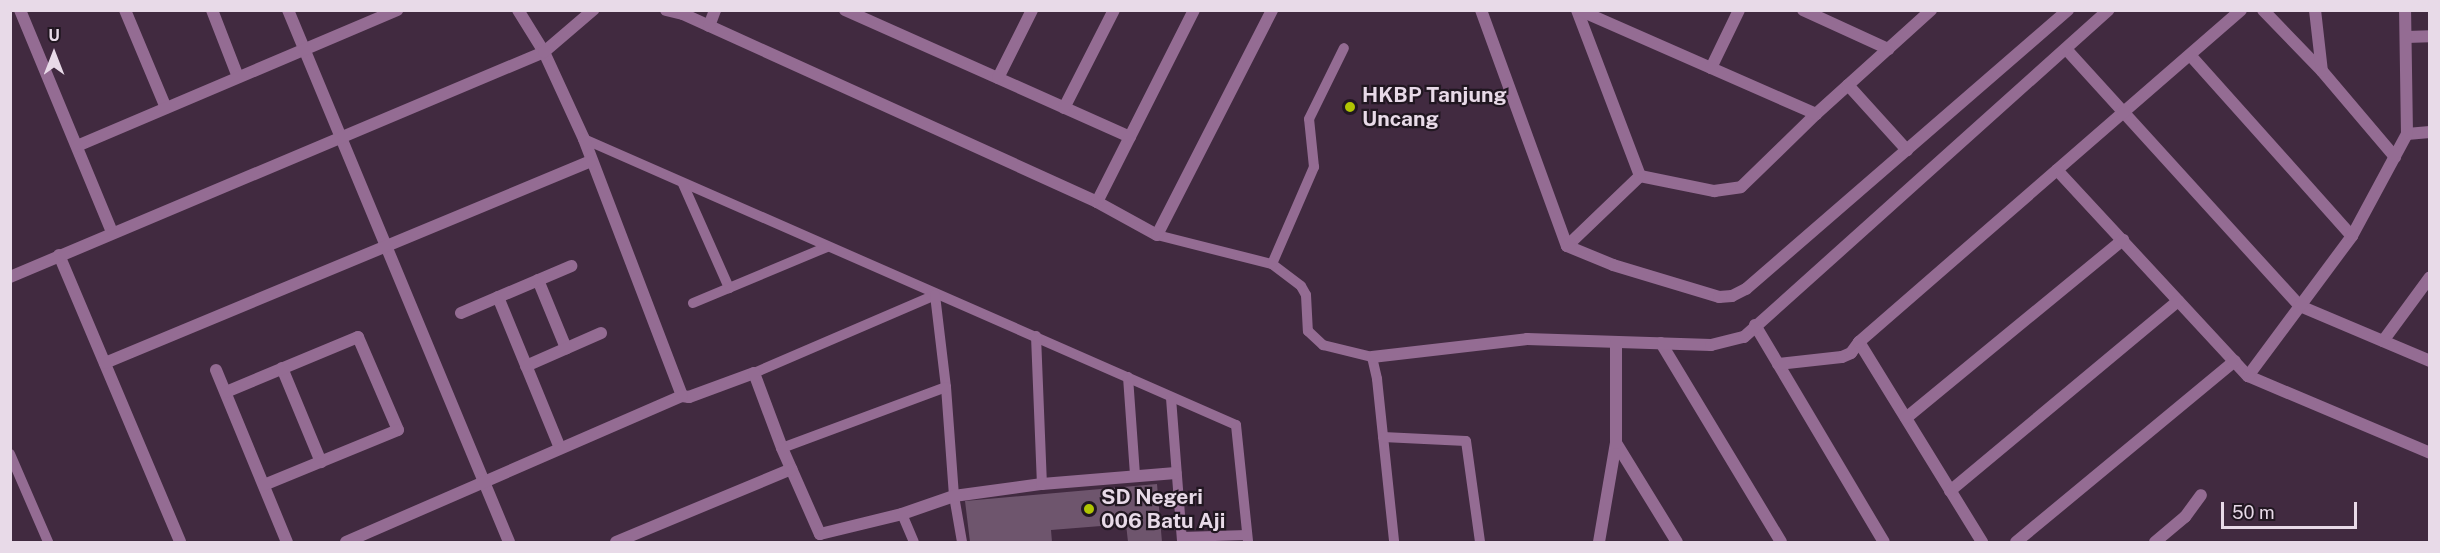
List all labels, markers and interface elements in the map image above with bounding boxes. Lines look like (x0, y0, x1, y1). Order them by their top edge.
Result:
north arrow (24, 24, 84, 84)
text: U (48, 26, 60, 45)
place label: HKBP Tanjung Uncang (1362, 82, 1507, 132)
marker: HKBP Tanjung Uncang (1343, 100, 1357, 114)
place label: SD Negeri 006 Batu Aji (1101, 484, 1225, 534)
scale bar (2224, 490, 2360, 528)
marker: SD Negeri 006 Batu Aji (1082, 502, 1096, 516)
text: 50 m (2232, 502, 2275, 523)

